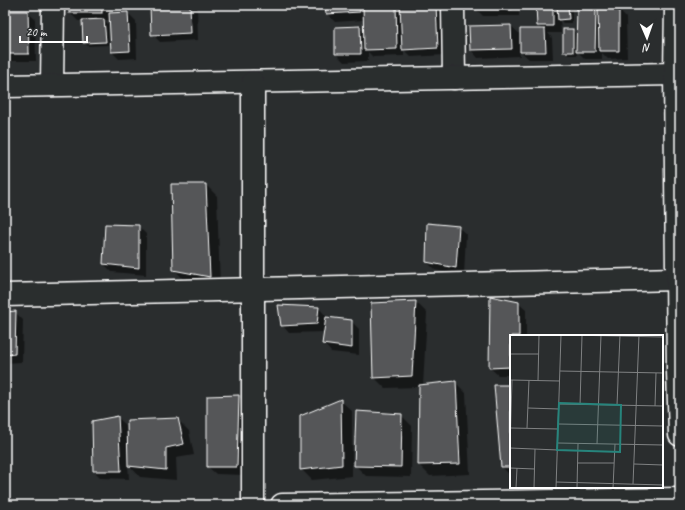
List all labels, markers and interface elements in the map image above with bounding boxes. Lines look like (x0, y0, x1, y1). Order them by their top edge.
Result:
scale bar (20, 18, 87, 44)
north arrow (627, 18, 667, 58)
text: 20 m (26, 24, 48, 40)
text: N (642, 41, 651, 55)
inset map (510, 335, 663, 488)

